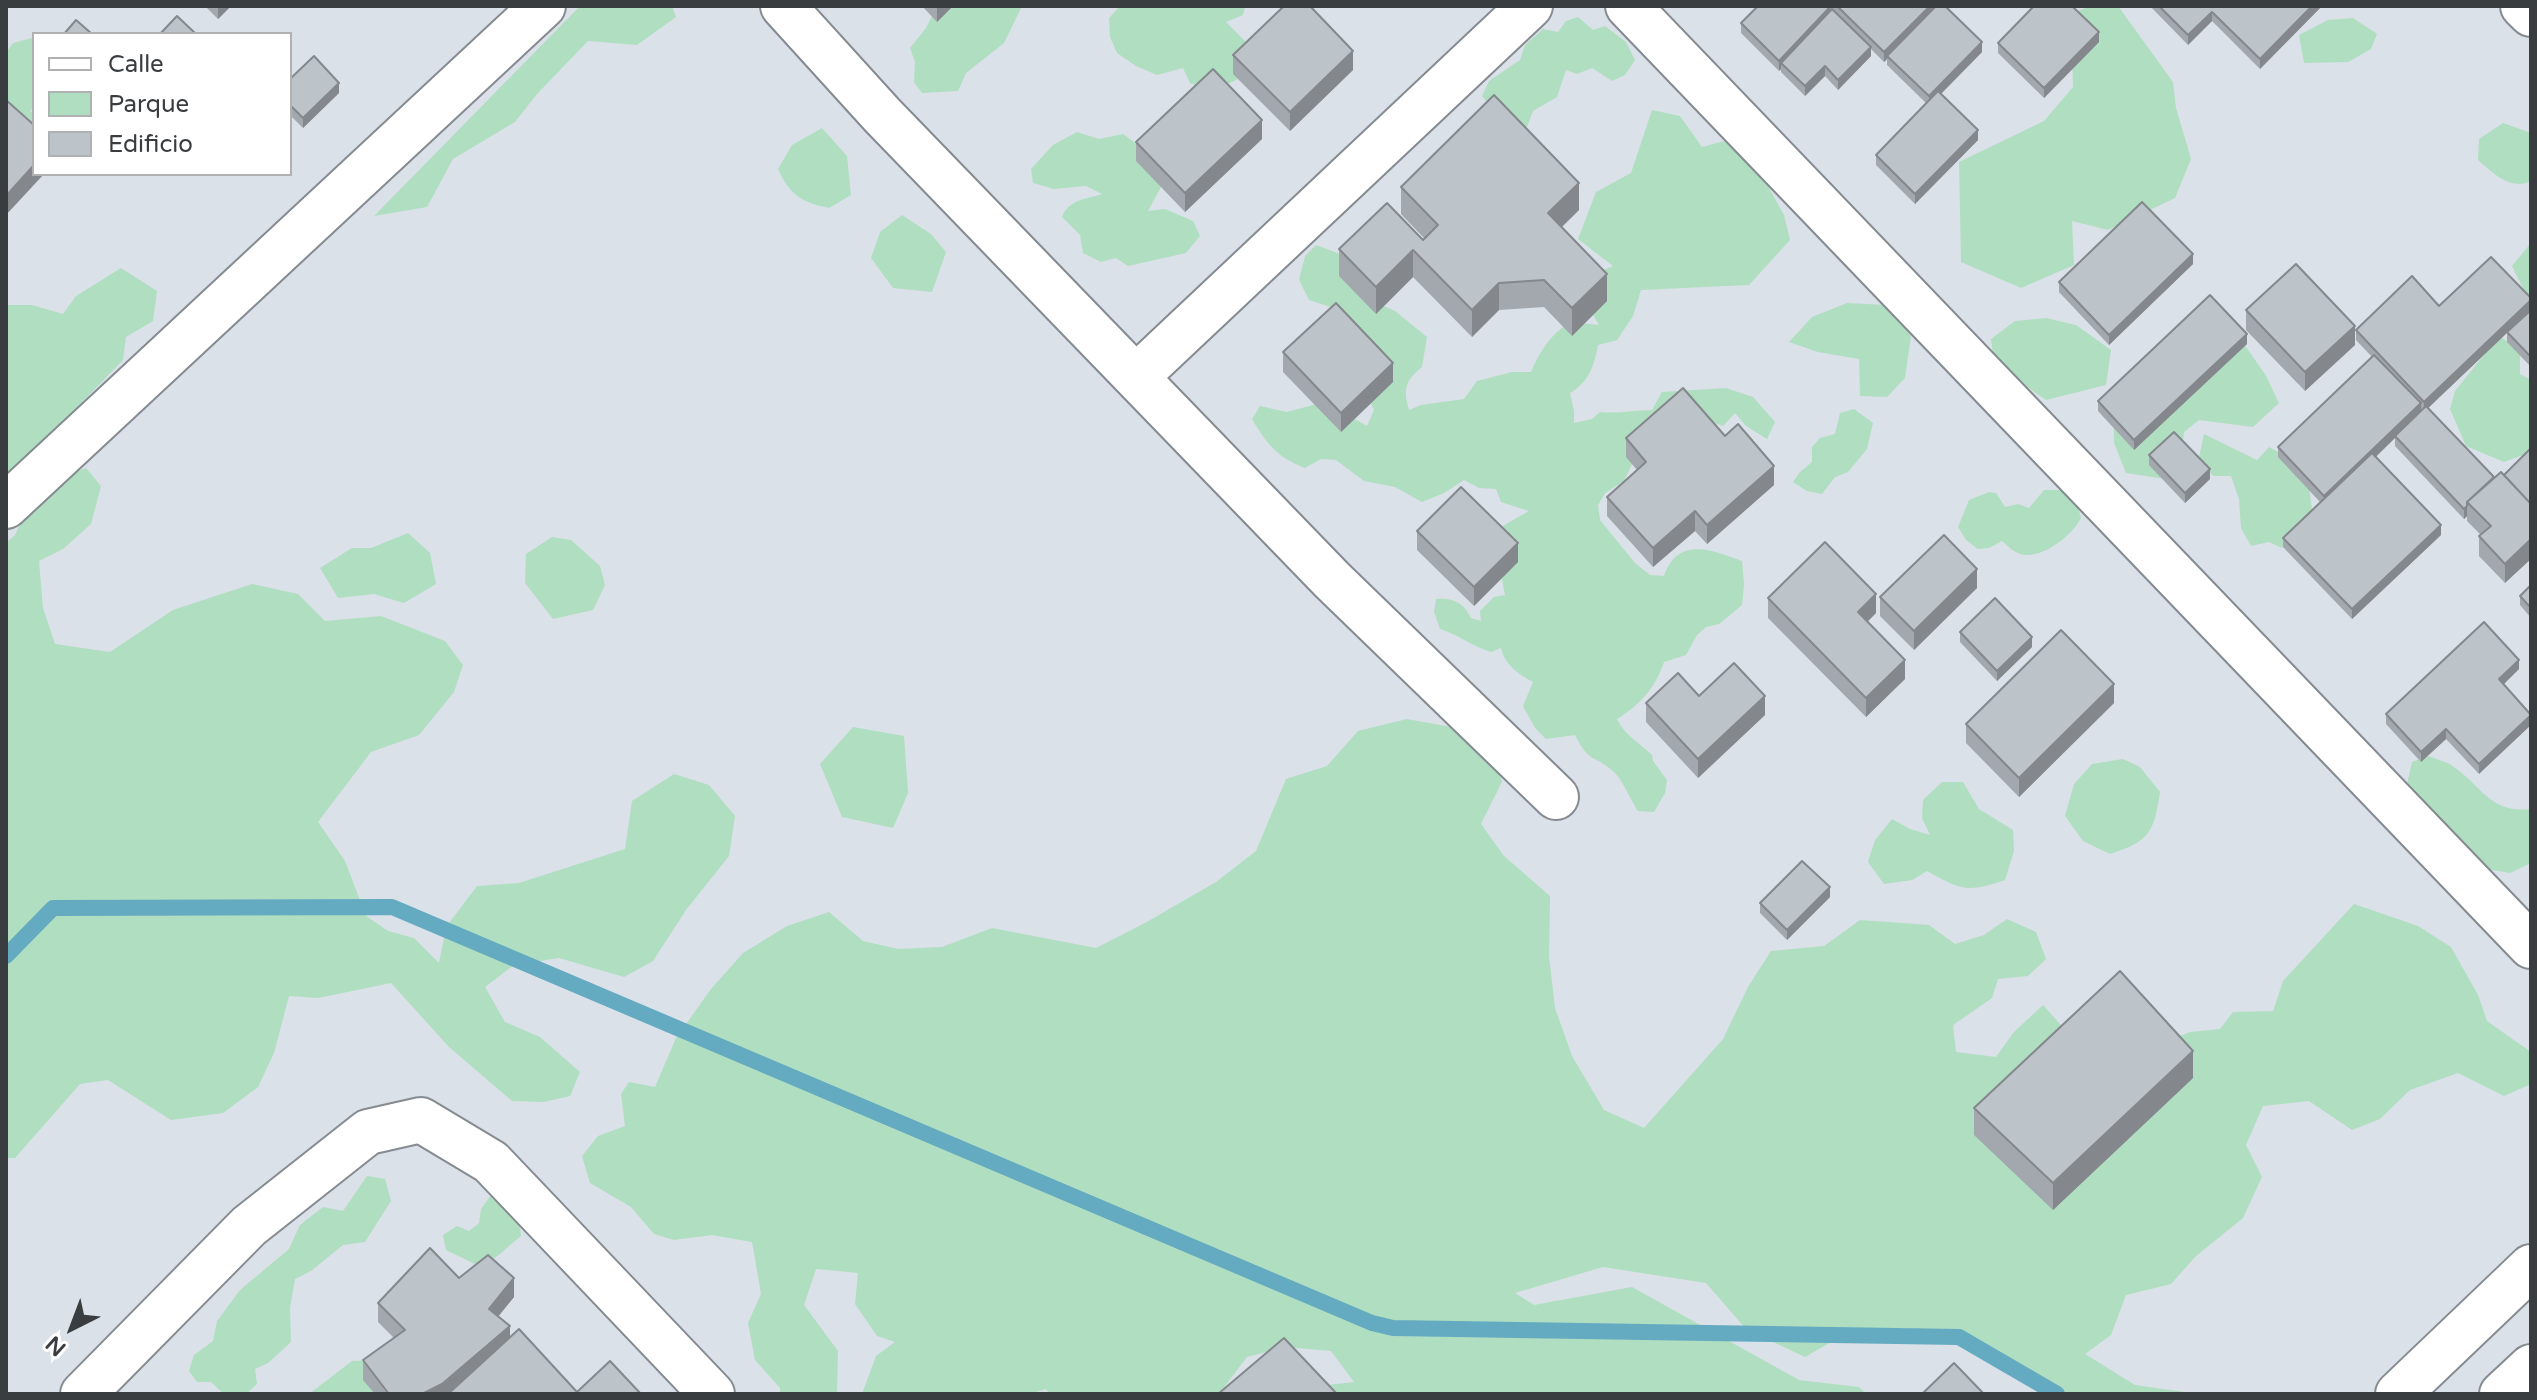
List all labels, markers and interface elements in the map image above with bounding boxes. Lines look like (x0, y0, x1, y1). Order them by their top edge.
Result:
legend (32, 32, 292, 176)
text: Calle (108, 50, 164, 79)
text: Parque (108, 90, 189, 119)
text: Edificio (108, 130, 193, 159)
north arrow (32, 1288, 112, 1368)
text: N (41, 1330, 71, 1361)

